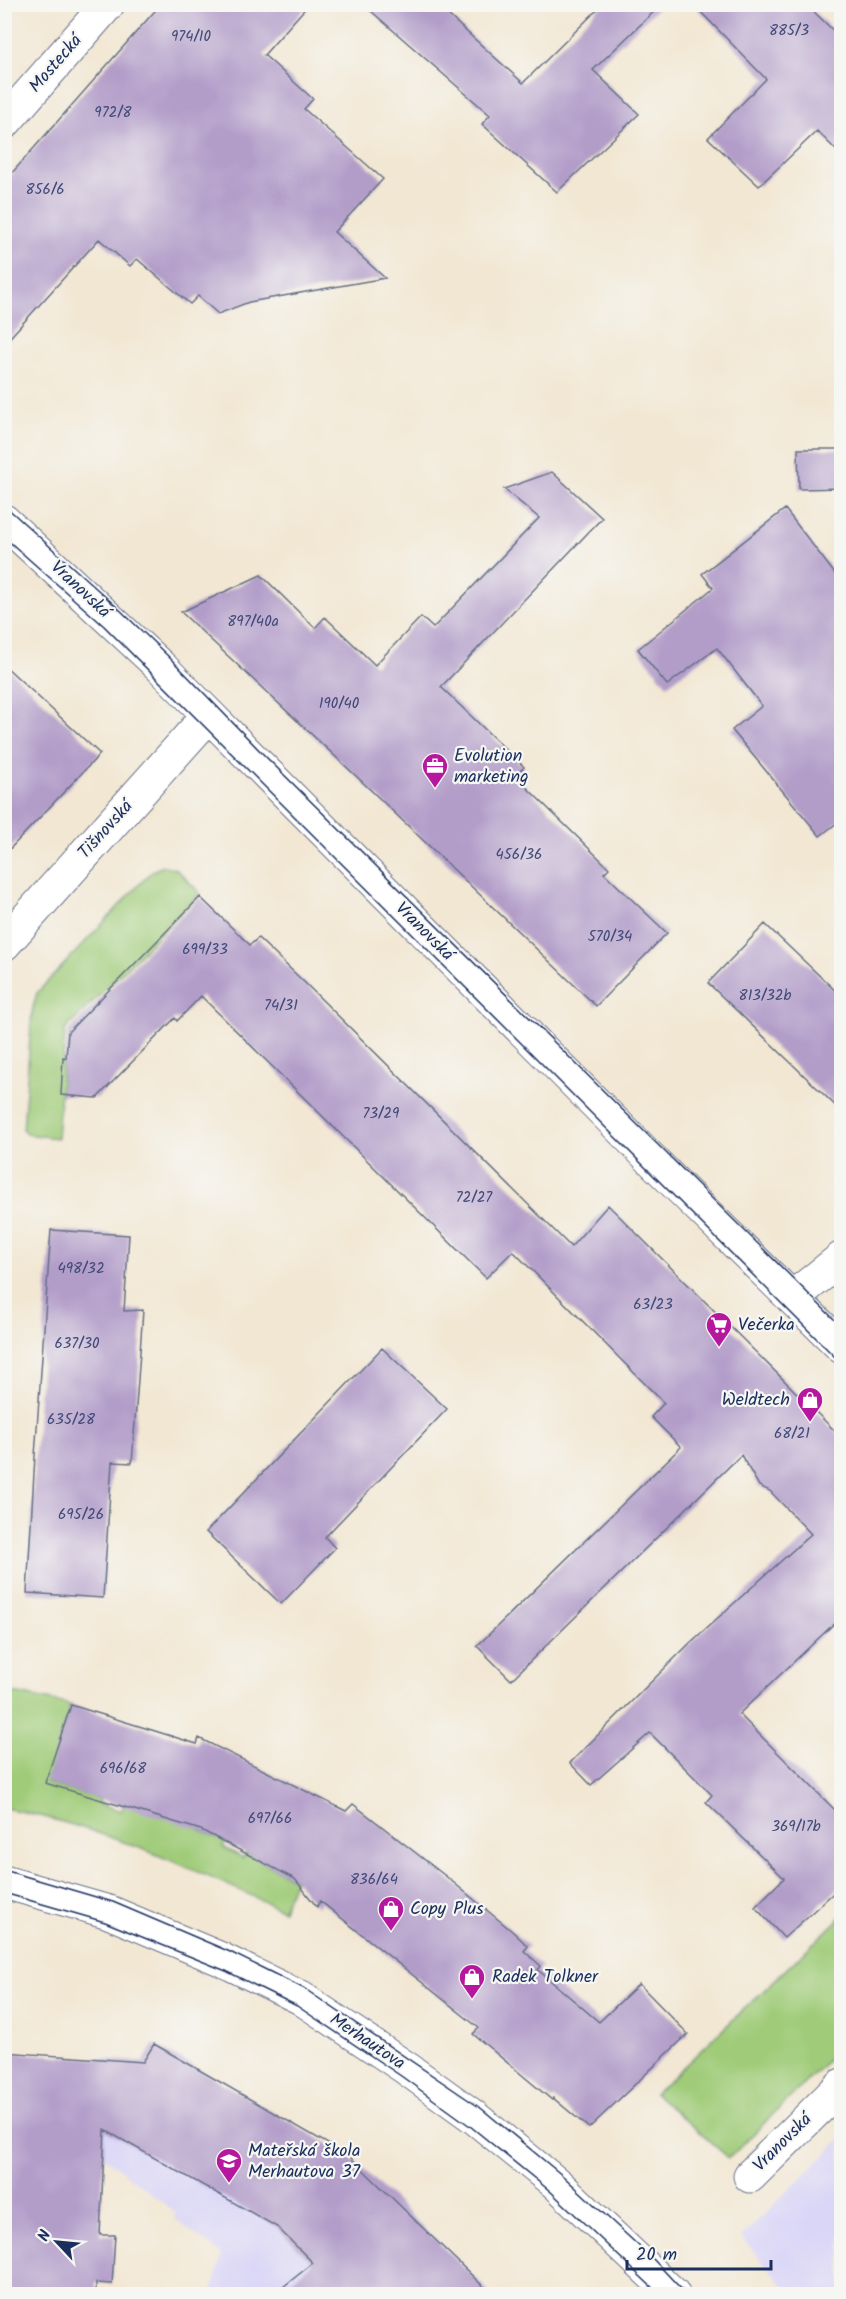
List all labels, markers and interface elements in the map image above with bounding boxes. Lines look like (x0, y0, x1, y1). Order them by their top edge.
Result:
house number: 885/3 (769, 19, 809, 43)
house number: 974/10 (171, 25, 212, 49)
street label: Mostecká (22, 27, 91, 100)
house number: 972/8 (94, 101, 133, 125)
house number: 856/6 (25, 178, 65, 202)
street label: Vranovská (43, 554, 118, 627)
house number: 897/40a (227, 610, 279, 634)
house number: 190/40 (319, 692, 360, 716)
place label: Evolution marketing (454, 742, 529, 792)
office icon: Evolution marketing (420, 751, 450, 789)
street label: Tišnovská (71, 793, 142, 866)
house number: 456/36 (496, 843, 542, 867)
street label: Vranovská (388, 896, 461, 969)
house number: 570/34 (588, 925, 632, 949)
house number: 699/33 (182, 938, 228, 962)
house number: 813/32b (739, 984, 792, 1008)
house number: 74/31 (264, 994, 298, 1018)
house number: 73/29 (363, 1102, 400, 1126)
house number: 72/27 (456, 1186, 493, 1210)
house number: 498/32 (57, 1257, 105, 1281)
house number: 63/23 (633, 1293, 673, 1317)
supermarket icon: Večerka (704, 1310, 734, 1348)
place label: Večerka (738, 1311, 795, 1340)
house number: 637/30 (54, 1332, 100, 1356)
shop icon: Weldtech (795, 1385, 825, 1423)
place label: Weldtech (722, 1386, 790, 1415)
house number: 635/28 (47, 1408, 96, 1432)
house number: 68/21 (774, 1422, 810, 1446)
house number: 695/26 (58, 1503, 104, 1527)
house number: 696/68 (100, 1757, 147, 1781)
house number: 697/66 (248, 1807, 292, 1831)
house number: 369/17b (771, 1815, 821, 1839)
house number: 836/64 (350, 1868, 398, 1892)
shop icon: Copy Plus (376, 1894, 406, 1932)
place label: Copy Plus (410, 1895, 484, 1924)
shop icon: Radek Tolkner (457, 1962, 487, 2000)
place label: Radek Tolkner (492, 1963, 599, 1992)
street label: Merhautova (323, 2006, 411, 2078)
street label: Vranovská (747, 2106, 820, 2179)
place label: Mateřská škola Merhautova 37 (248, 2137, 361, 2187)
school or university icon: Mateřská škola Merhautova 37 (214, 2146, 244, 2184)
north arrow (27, 2212, 87, 2272)
text: N (31, 2226, 58, 2246)
scale bar (627, 2233, 771, 2271)
text: 20 m (636, 2241, 677, 2270)

